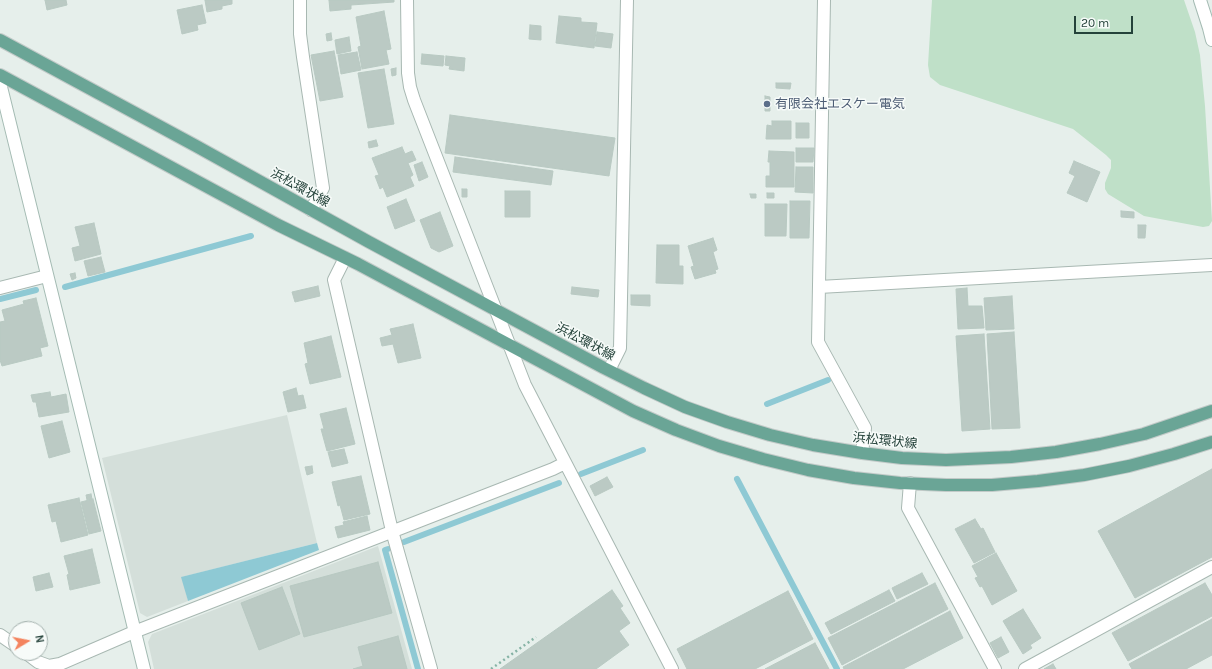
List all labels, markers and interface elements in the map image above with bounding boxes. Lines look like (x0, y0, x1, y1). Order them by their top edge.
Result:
scale bar (1076, 8, 1135, 34)
text: 20 m (1081, 16, 1109, 30)
place label: 有限会社エスケー電気 (775, 96, 905, 112)
marker: 有限会社エスケー電気 (762, 99, 772, 109)
street label: 浜松環状線 (268, 165, 332, 211)
street label: 浜松環状線 (553, 320, 617, 364)
street label: 浜松環状線 (852, 430, 918, 452)
north arrow (8, 621, 48, 661)
text: N (32, 634, 46, 644)

